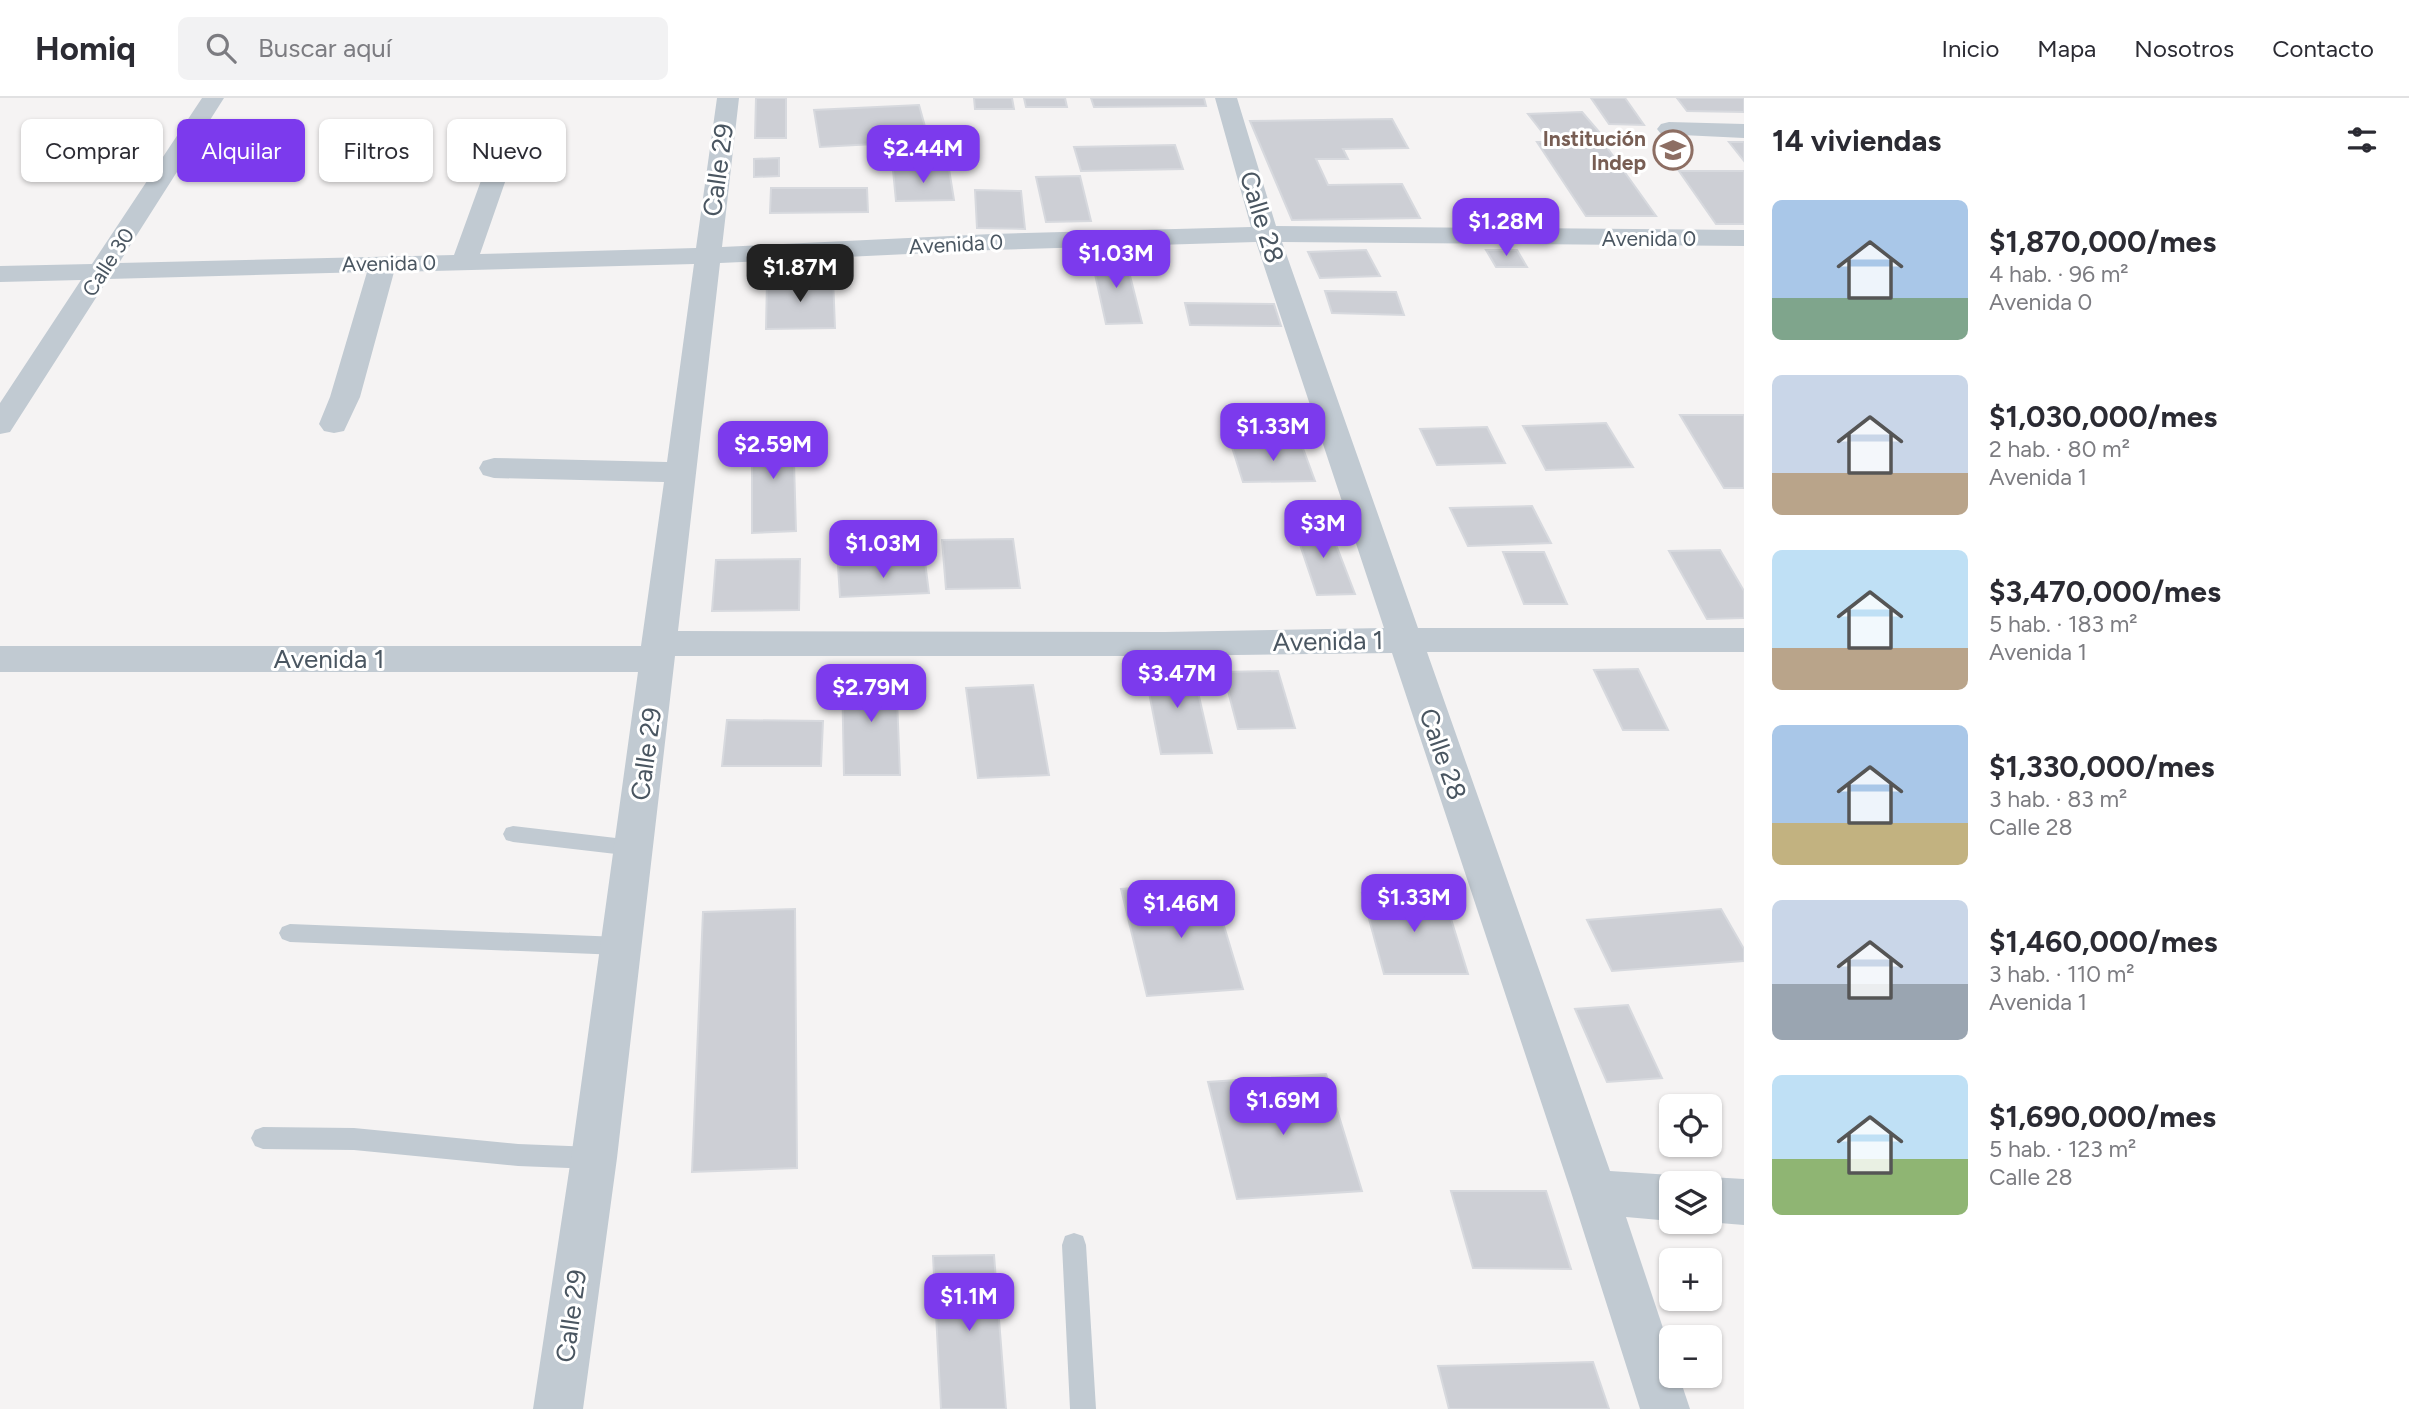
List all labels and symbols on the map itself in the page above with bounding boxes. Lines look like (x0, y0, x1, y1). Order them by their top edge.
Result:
street label: Calle 29 (696, 122, 740, 218)
pin: $2.44M (866, 126, 980, 185)
place label: Institución Indep (1543, 126, 1646, 175)
school or university icon: Institución Indep (1652, 129, 1694, 171)
street label: Calle 28 (1233, 167, 1291, 267)
pin: $1.28M (1449, 198, 1563, 258)
street label: Calle 30 (77, 223, 139, 301)
street label: Avenida 0 (1602, 226, 1696, 251)
street label: Avenida 0 (908, 229, 1004, 259)
pin: $1.03M (1059, 230, 1173, 290)
pin: $1.87M (743, 244, 857, 304)
street label: Avenida 0 (342, 250, 436, 276)
pin: $1.33M (1216, 404, 1330, 463)
pin: $2.59M (716, 422, 830, 481)
pin: $3M (1289, 500, 1357, 560)
pin: $1.03M (826, 520, 940, 580)
street label: Avenida 1 (1272, 624, 1384, 658)
street label: Avenida 1 (274, 643, 384, 675)
pin: $3.47M (1120, 650, 1234, 710)
pin: $2.79M (814, 664, 928, 724)
street label: Calle 28 (1412, 704, 1474, 804)
street label: Calle 29 (624, 706, 668, 802)
pin: $1.33M (1357, 874, 1471, 934)
pin: $1.46M (1124, 880, 1238, 940)
pin: $1.69M (1226, 1077, 1340, 1137)
street label: Calle 29 (549, 1268, 593, 1364)
pin: $1.1M (920, 1274, 1018, 1333)

